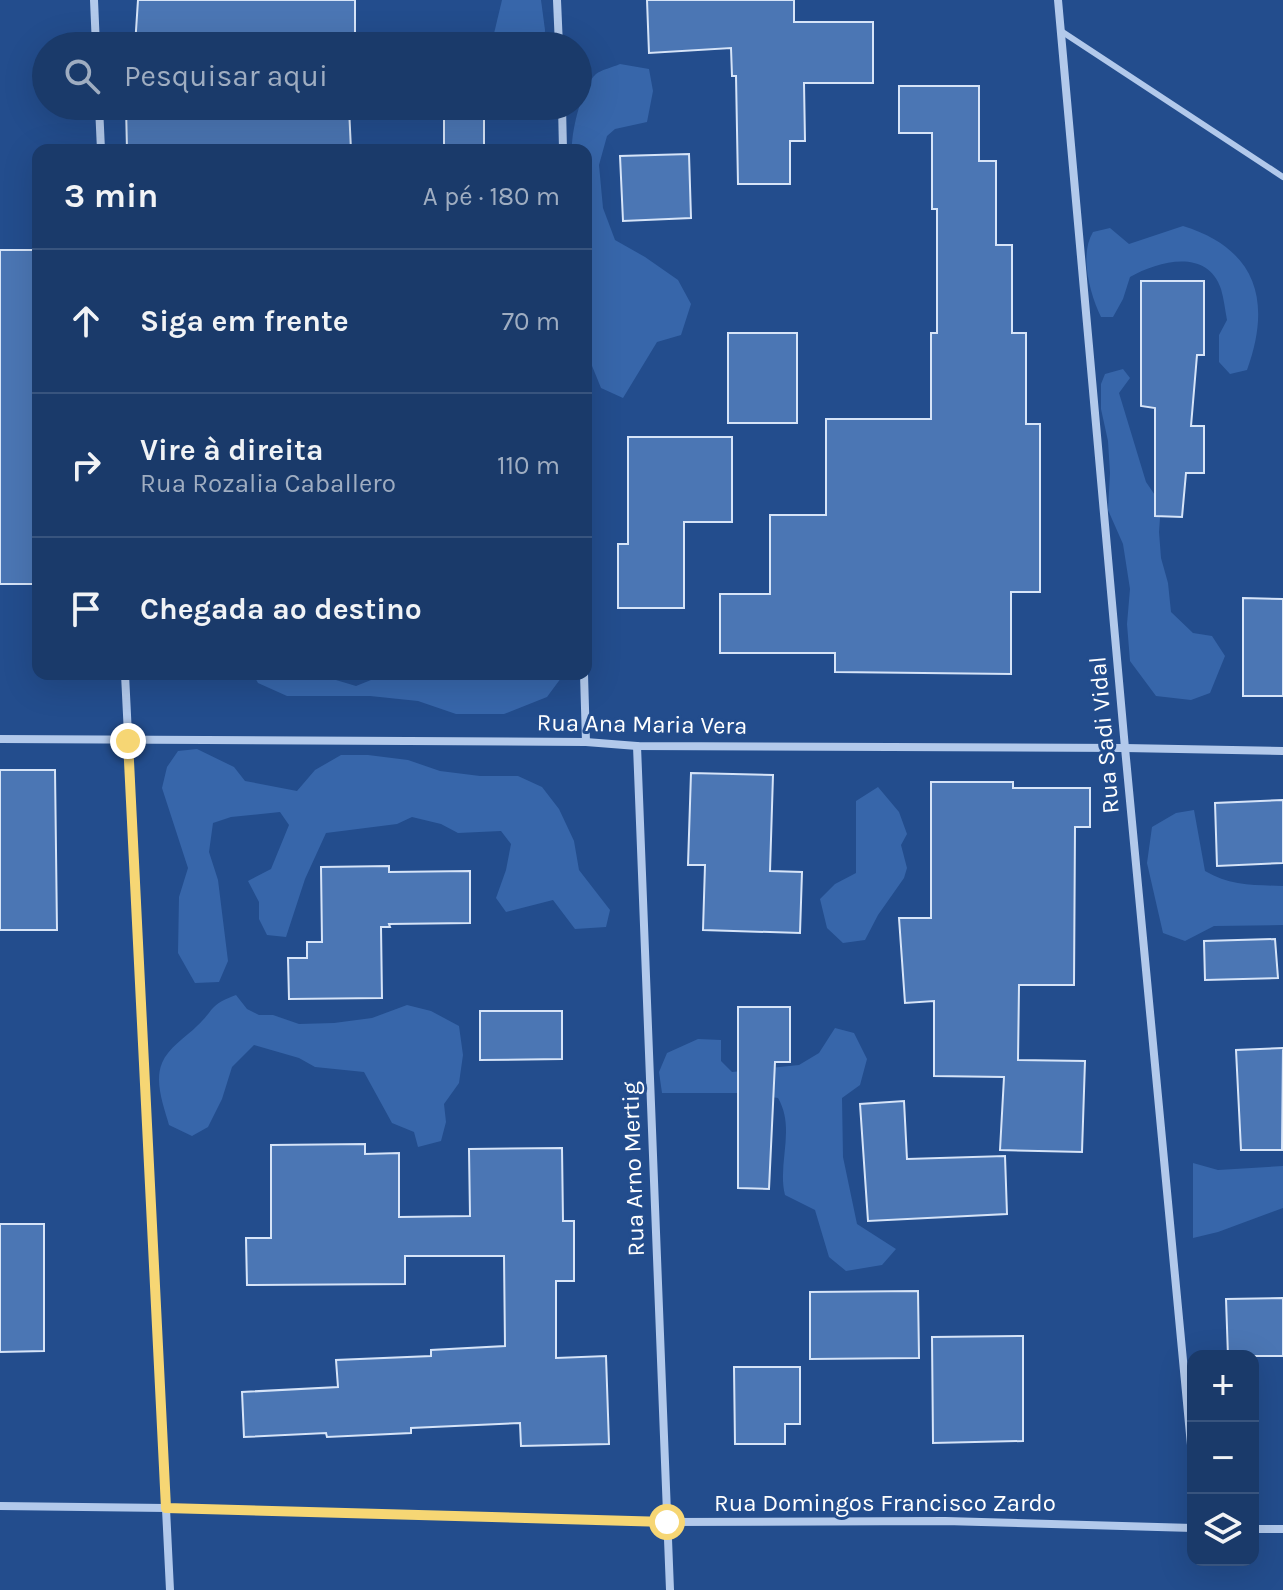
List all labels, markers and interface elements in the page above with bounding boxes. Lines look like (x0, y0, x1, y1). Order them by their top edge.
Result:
search box (32, 32, 592, 120)
icon: search (60, 54, 104, 98)
text: Pesquisar aqui (124, 58, 328, 94)
text: 3 min (64, 176, 158, 216)
text: A pé · 180 m (423, 181, 560, 212)
icon: ahead (64, 299, 108, 343)
text: Siga em frente (140, 303, 349, 339)
text: 70 m (502, 306, 560, 337)
text: Vire à direita (140, 432, 323, 468)
icon: right (64, 443, 108, 487)
text: 110 m (497, 450, 560, 481)
text: Rua Rozalia Caballero (140, 468, 396, 499)
icon: arrive (64, 587, 108, 631)
text: Chegada ao destino (140, 591, 422, 627)
street label: Rua Sadi Vidal (1083, 655, 1125, 815)
street label: Rua Ana Maria Vera (536, 708, 748, 740)
route end (110, 723, 146, 759)
street label: Rua Arno Mertig (616, 1081, 650, 1257)
map controls (1187, 1350, 1259, 1566)
button: + (1187, 1350, 1259, 1422)
button: − (1187, 1422, 1259, 1494)
street label: Rua Domingos Francisco Zardo (714, 1489, 1056, 1517)
button: layers (1187, 1494, 1259, 1566)
route start (649, 1504, 685, 1540)

